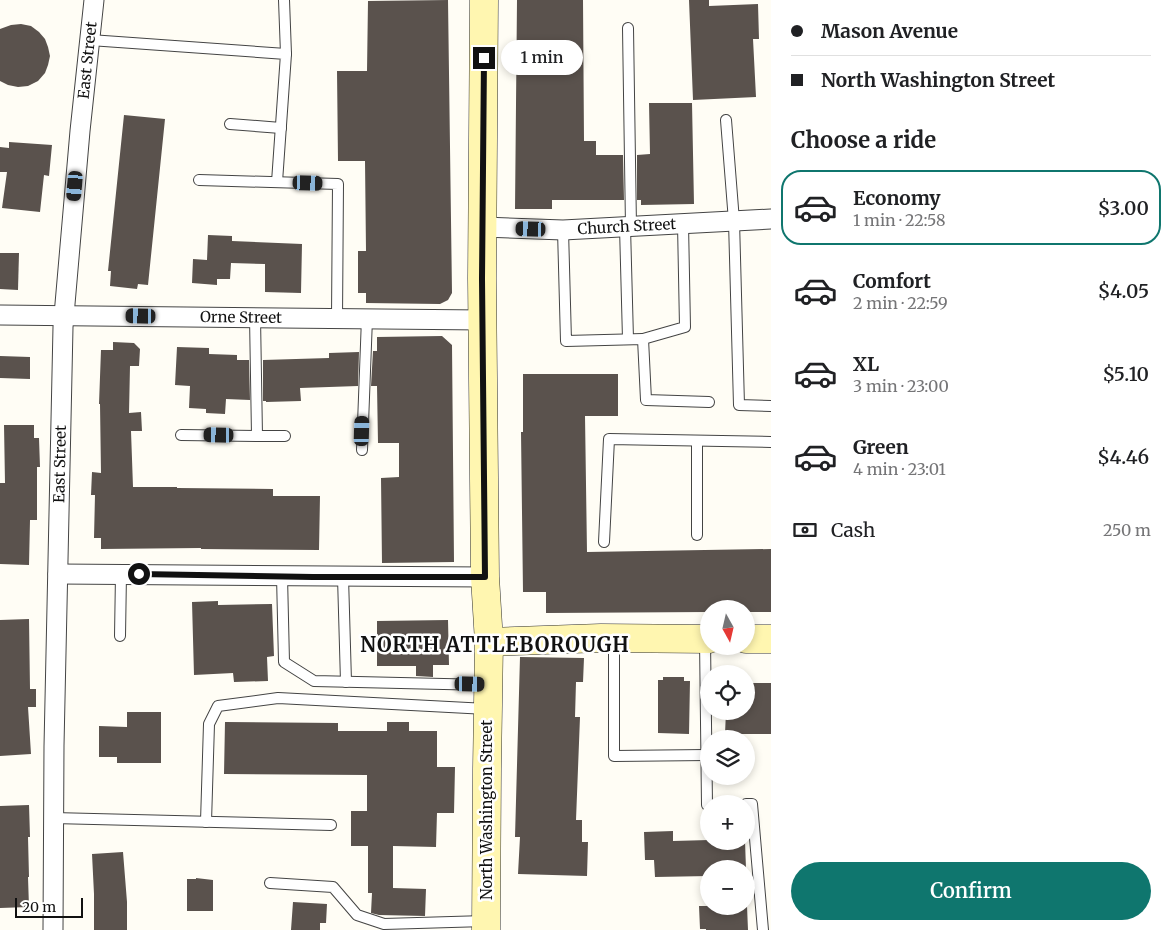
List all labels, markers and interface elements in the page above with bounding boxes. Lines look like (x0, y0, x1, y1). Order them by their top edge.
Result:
text: Mason Avenue (821, 19, 958, 43)
street label: East Street (73, 20, 101, 100)
callout: 1 min (502, 40, 584, 76)
route end (473, 47, 495, 69)
text: 1 min (520, 47, 564, 67)
text: North Washington Street (821, 68, 1055, 92)
text: Choose a ride (791, 126, 936, 154)
car (66, 170, 83, 202)
car (292, 175, 323, 191)
icon: car (793, 185, 838, 230)
text: Economy (853, 186, 941, 210)
text: $3.00 (1098, 196, 1149, 220)
text: 1 min · 22:58 (853, 210, 946, 230)
street label: Church Street (577, 214, 677, 238)
car (515, 221, 546, 237)
icon: car (793, 268, 838, 313)
text: Comfort (853, 269, 931, 293)
text: $4.05 (1098, 279, 1149, 303)
text: 2 min · 22:59 (853, 293, 948, 313)
street label: Orne Street (200, 307, 282, 327)
car (125, 308, 156, 324)
icon: car (793, 351, 838, 396)
text: XL (853, 352, 879, 376)
text: $5.10 (1103, 362, 1149, 386)
text: 3 min · 23:00 (853, 376, 949, 396)
car (353, 416, 370, 446)
street label: East Street (49, 425, 70, 503)
car (203, 427, 234, 443)
icon: car (793, 434, 838, 479)
text: Green (853, 435, 909, 459)
text: $4.46 (1097, 445, 1149, 469)
text: 4 min · 23:01 (853, 459, 946, 479)
icon: cash (791, 516, 819, 544)
text: Cash (831, 518, 875, 542)
text: 250 m (1103, 520, 1151, 540)
route start (128, 563, 150, 585)
north arrow (700, 600, 755, 655)
map controls (700, 600, 755, 915)
district label: NORTH ATTLEBOROUGH (360, 632, 630, 657)
button: locate (700, 665, 755, 720)
car (454, 676, 485, 692)
street label: North Washington Street (477, 720, 496, 900)
button: layers (700, 730, 755, 785)
button: + (700, 795, 755, 850)
button: − (700, 860, 755, 915)
button: Confirm (791, 862, 1151, 920)
scale bar (15, 895, 82, 918)
text: 20 m (22, 898, 56, 916)

